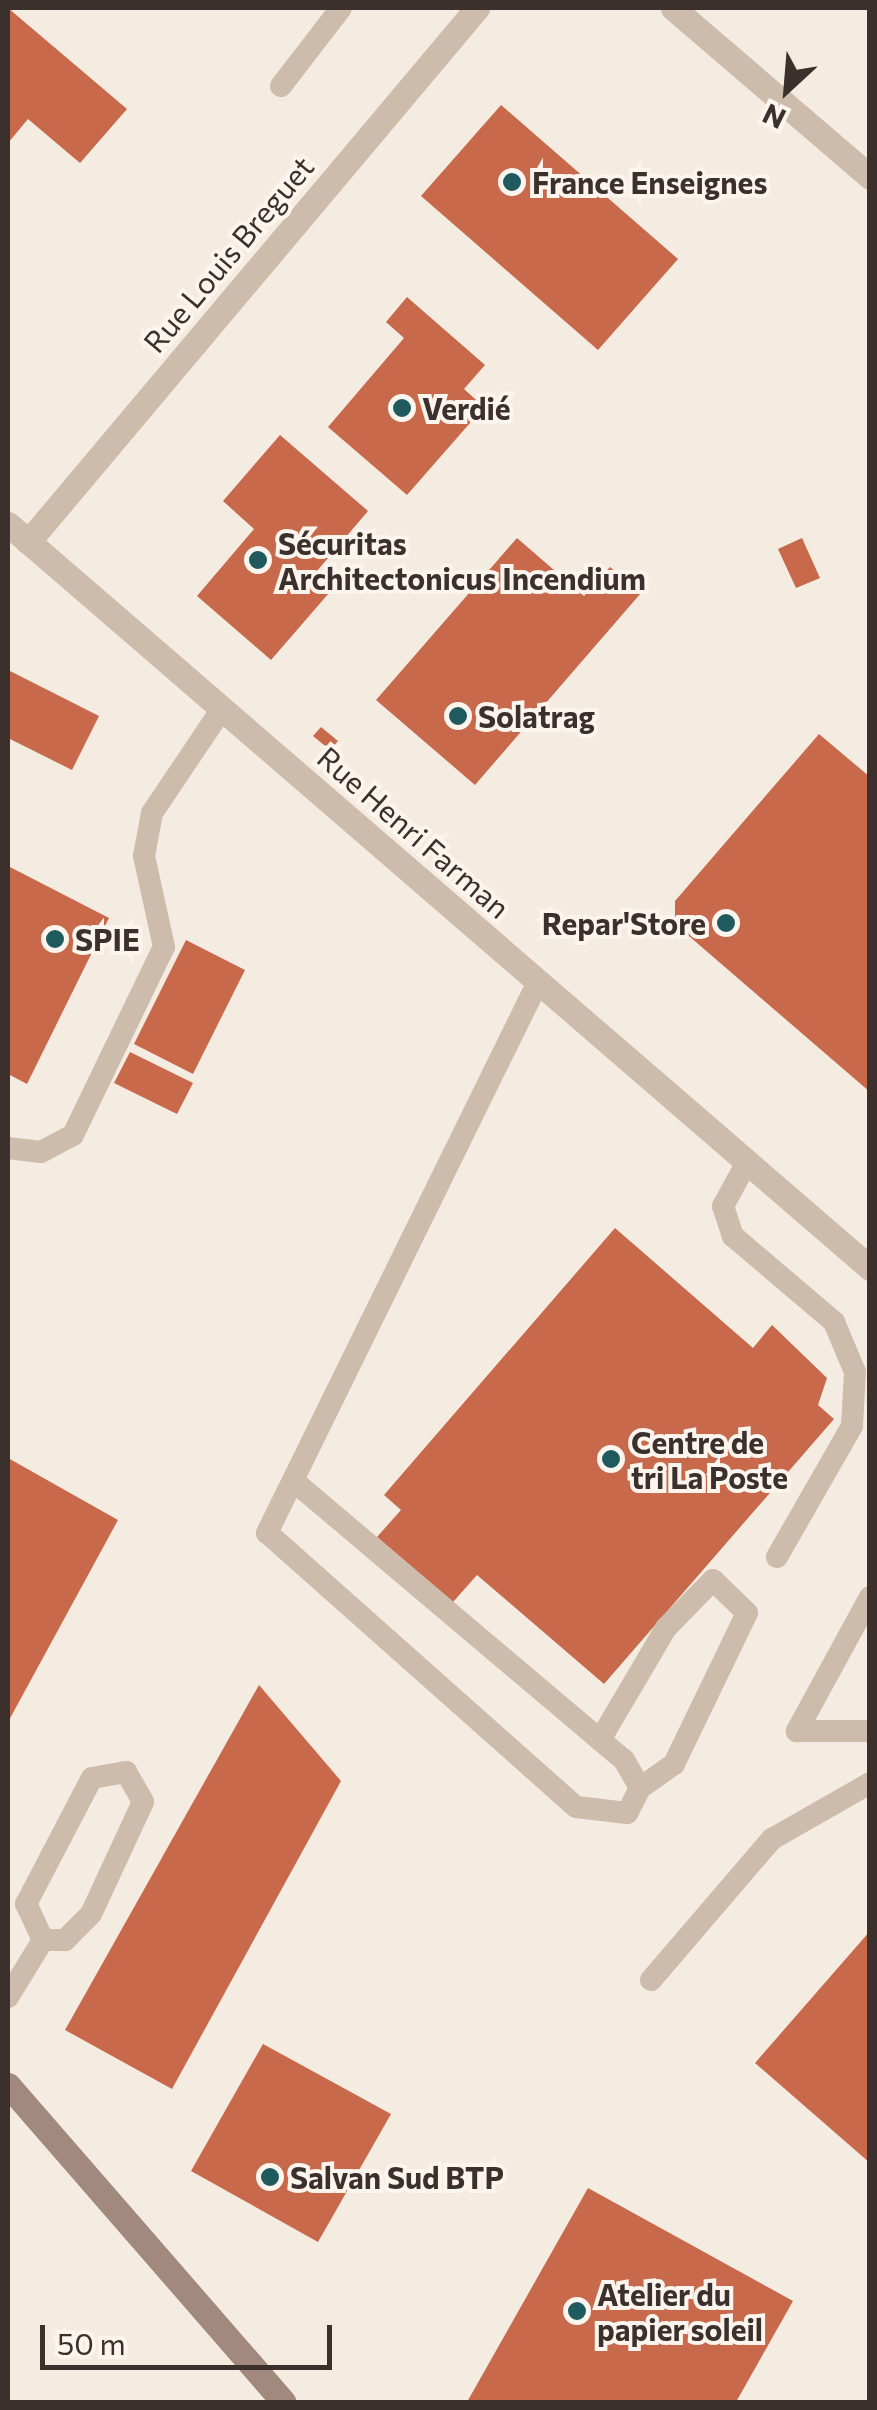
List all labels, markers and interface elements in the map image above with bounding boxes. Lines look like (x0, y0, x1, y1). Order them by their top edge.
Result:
north arrow (737, 40, 837, 140)
text: N (757, 97, 791, 137)
street label: Rue Louis Breguet (136, 149, 320, 359)
place label: France Enseignes (532, 164, 767, 200)
marker: France Enseignes (501, 171, 523, 193)
place label: Verdié (422, 390, 511, 426)
marker: Verdié (391, 397, 413, 419)
place label: Sécuritas Architectonicus Incendium (278, 525, 646, 596)
marker: Sécuritas Architectonicus Incendium (247, 549, 269, 571)
place label: Solatrag (478, 698, 595, 734)
marker: Solatrag (447, 705, 469, 727)
street label: Rue Henri Farman (311, 739, 517, 925)
place label: Repar'Store (542, 905, 706, 941)
marker: Repar'Store (715, 912, 737, 934)
place label: SPIE (75, 921, 140, 957)
marker: SPIE (44, 928, 66, 950)
place label: Centre de tri La Poste (631, 1424, 788, 1494)
marker: Centre de tri La Poste (600, 1448, 622, 1470)
place label: Salvan Sud BTP (290, 2159, 504, 2195)
marker: Salvan Sud BTP (259, 2166, 281, 2188)
place label: Atelier du papier soleil (597, 2276, 763, 2346)
marker: Atelier du papier soleil (566, 2300, 588, 2322)
scale bar (45, 2305, 338, 2367)
text: 50 m (57, 2324, 126, 2361)

